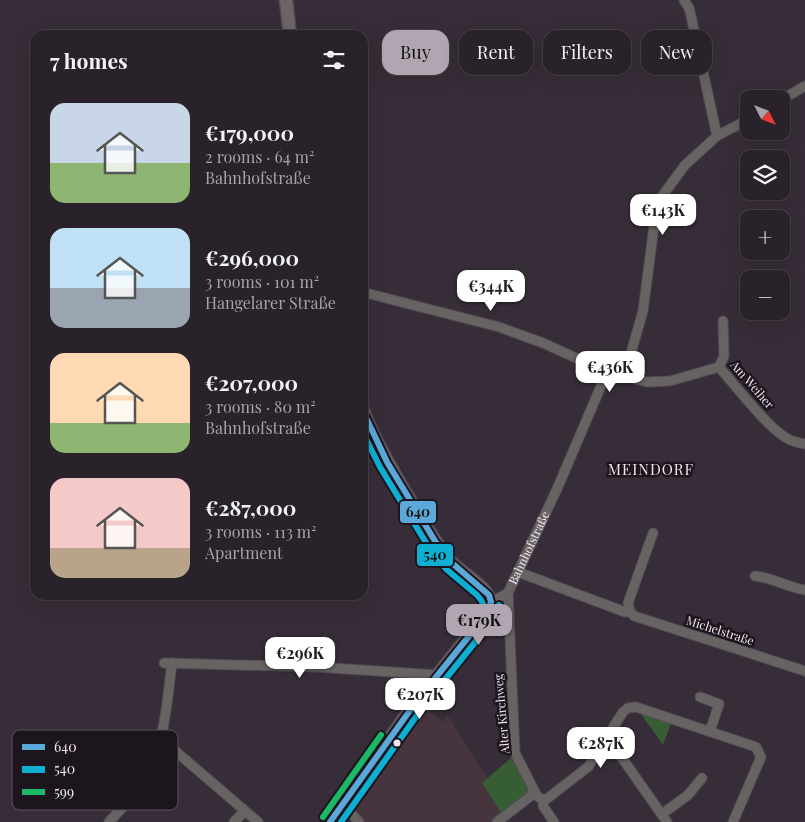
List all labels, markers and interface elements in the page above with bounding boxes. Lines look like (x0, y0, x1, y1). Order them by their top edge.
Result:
chip: Buy (382, 30, 449, 75)
chip: Rent (459, 30, 533, 75)
chip: Filters (543, 30, 631, 75)
chip: New (641, 30, 712, 75)
text: 7 homes (50, 46, 128, 74)
icon: filters (320, 46, 348, 74)
north arrow (740, 90, 790, 140)
map controls (740, 90, 790, 320)
text: €179,000 (205, 118, 294, 146)
icon: home (90, 123, 150, 183)
text: 2 rooms · 64 m² (205, 146, 314, 167)
button: layers (740, 150, 790, 200)
text: Bahnhofstraße (205, 167, 311, 188)
pin: €143K (628, 194, 698, 236)
text: €143K (641, 199, 685, 220)
button: + (740, 210, 790, 260)
text: €296,000 (205, 243, 299, 271)
icon: home (90, 248, 150, 308)
pin: €344K (456, 270, 526, 312)
button: − (740, 270, 790, 320)
text: 3 rooms · 101 m² (205, 271, 319, 292)
text: €344K (468, 275, 514, 296)
text: Hangelarer Straße (205, 292, 336, 313)
pin: €436K (575, 350, 645, 393)
text: €436K (587, 356, 633, 377)
street label: Am Weiher (727, 356, 779, 412)
text: €207,000 (205, 368, 298, 396)
icon: home (90, 373, 150, 433)
text: 3 rooms · 80 m² (205, 396, 316, 417)
text: Bahnhofstraße (205, 417, 311, 438)
district label: MEINDORF (608, 459, 694, 479)
text: €287,000 (205, 493, 296, 521)
icon: home (90, 498, 150, 558)
line badge: 640 (399, 500, 437, 524)
text: 640 (406, 502, 430, 521)
street label: Bahnhofstraße (504, 508, 552, 587)
text: 3 rooms · 113 m² (205, 521, 316, 542)
text: Apartment (205, 542, 283, 563)
line badge: 540 (416, 543, 454, 567)
text: 540 (424, 545, 446, 564)
pin: €179K (444, 604, 514, 646)
text: €179K (457, 609, 501, 630)
street label: Michelstraße (684, 612, 756, 649)
pin: €296K (265, 636, 335, 679)
text: €296K (276, 642, 324, 663)
street label: Alter Kirchweg (489, 673, 513, 756)
pin: €207K (385, 678, 455, 720)
text: €207K (396, 683, 444, 704)
pin: €287K (566, 726, 636, 769)
legend (12, 730, 178, 810)
text: €287K (578, 732, 624, 753)
text: 640 (54, 737, 77, 756)
unlabelled marker (392, 738, 402, 748)
text: 540 (54, 759, 75, 778)
text: 599 (54, 782, 74, 801)

